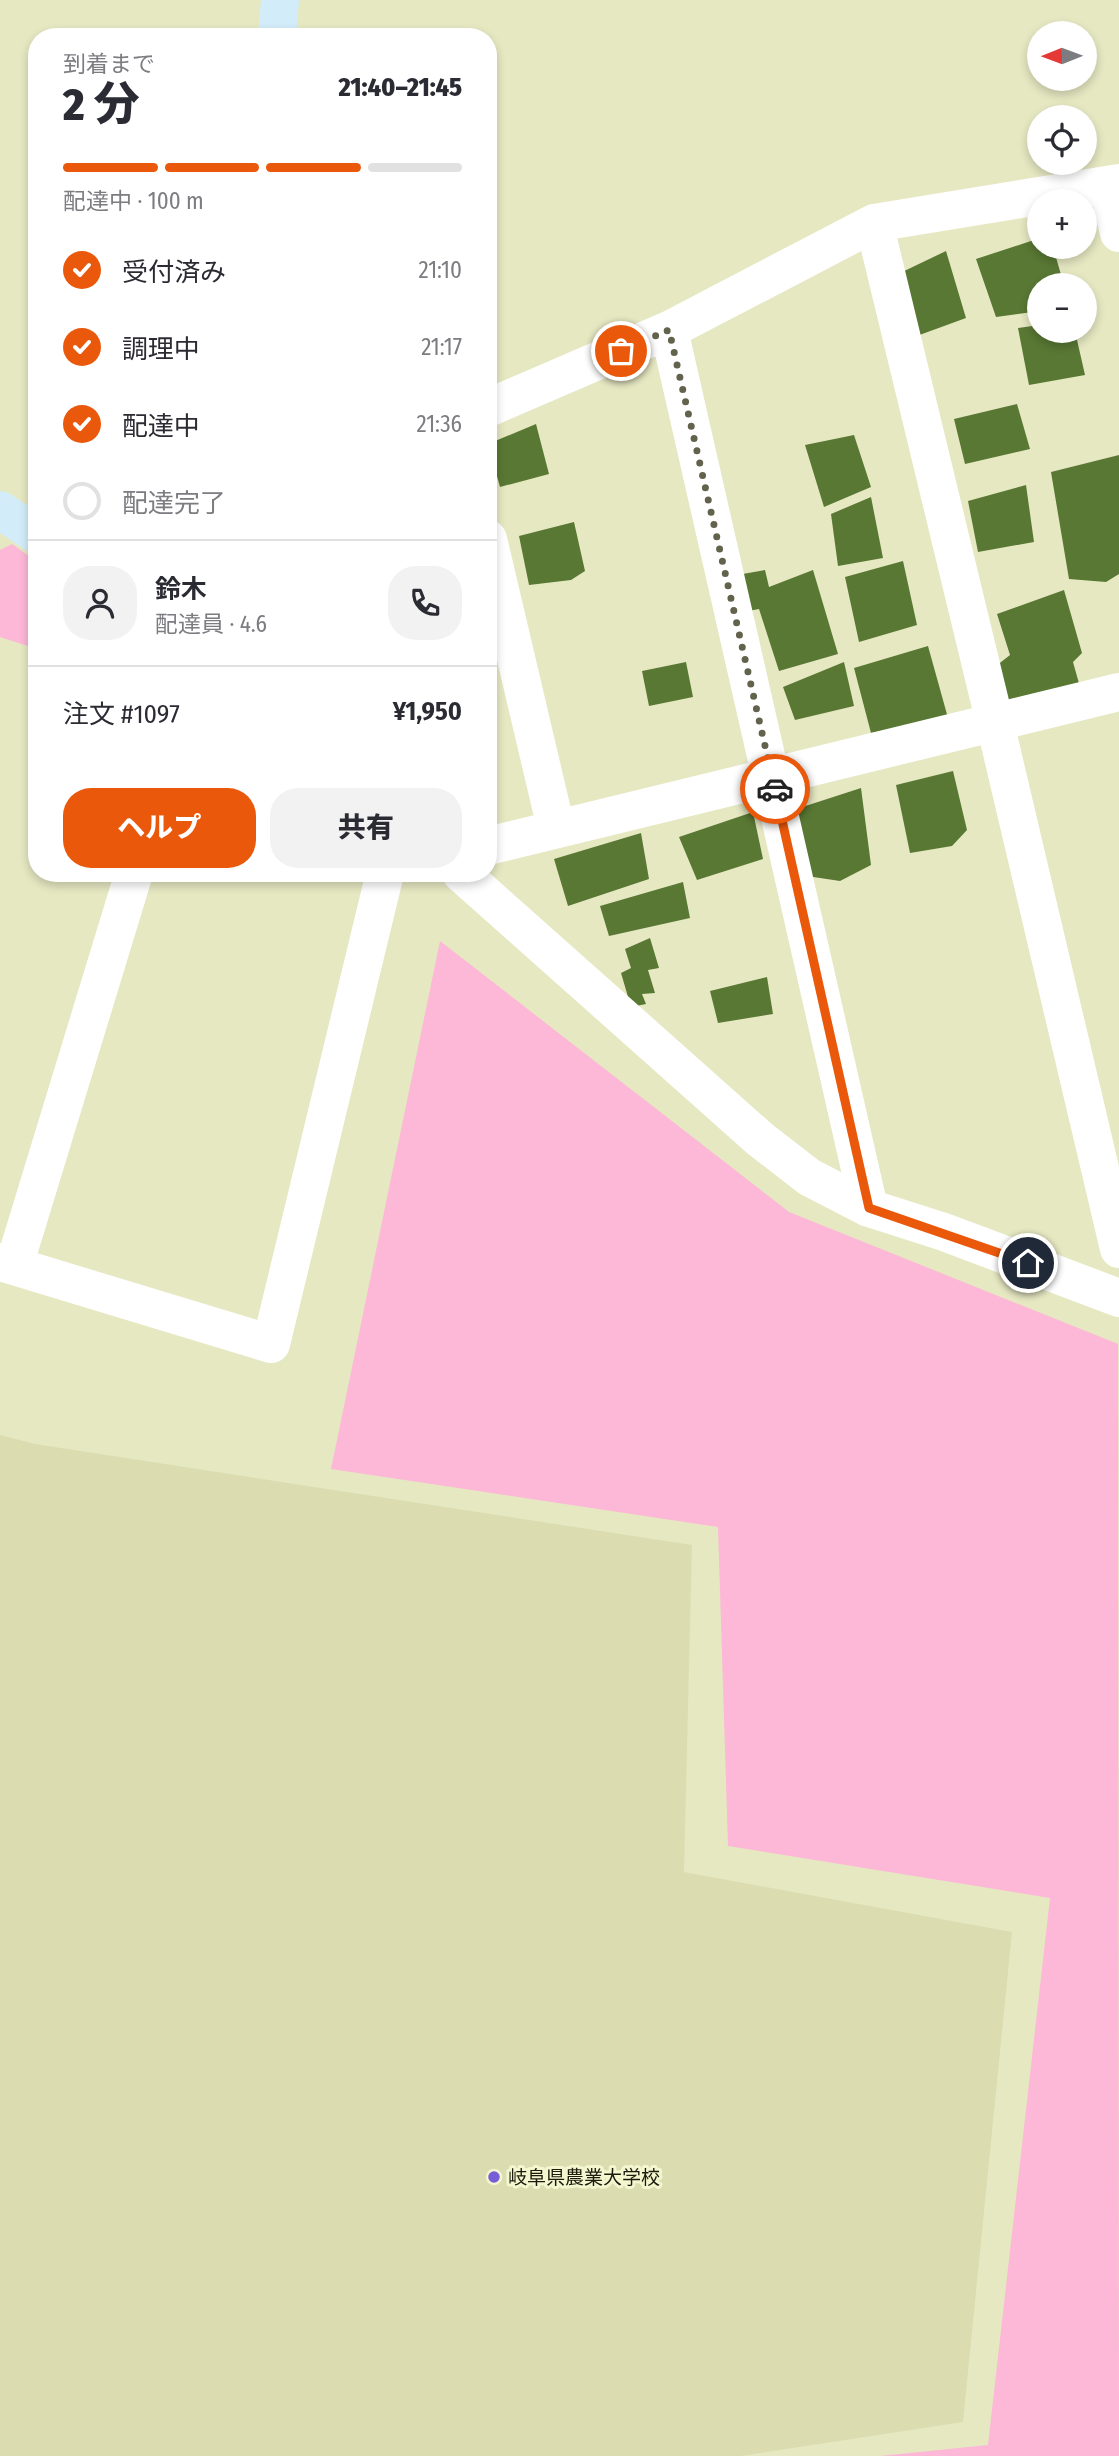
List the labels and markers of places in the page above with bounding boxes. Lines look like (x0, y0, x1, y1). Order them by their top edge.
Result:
pin (591, 321, 651, 381)
pin (998, 1233, 1058, 1293)
place label: 岐阜県農業大学校 (508, 2166, 660, 2189)
marker: 岐阜県農業大学校 (486, 2169, 502, 2185)

